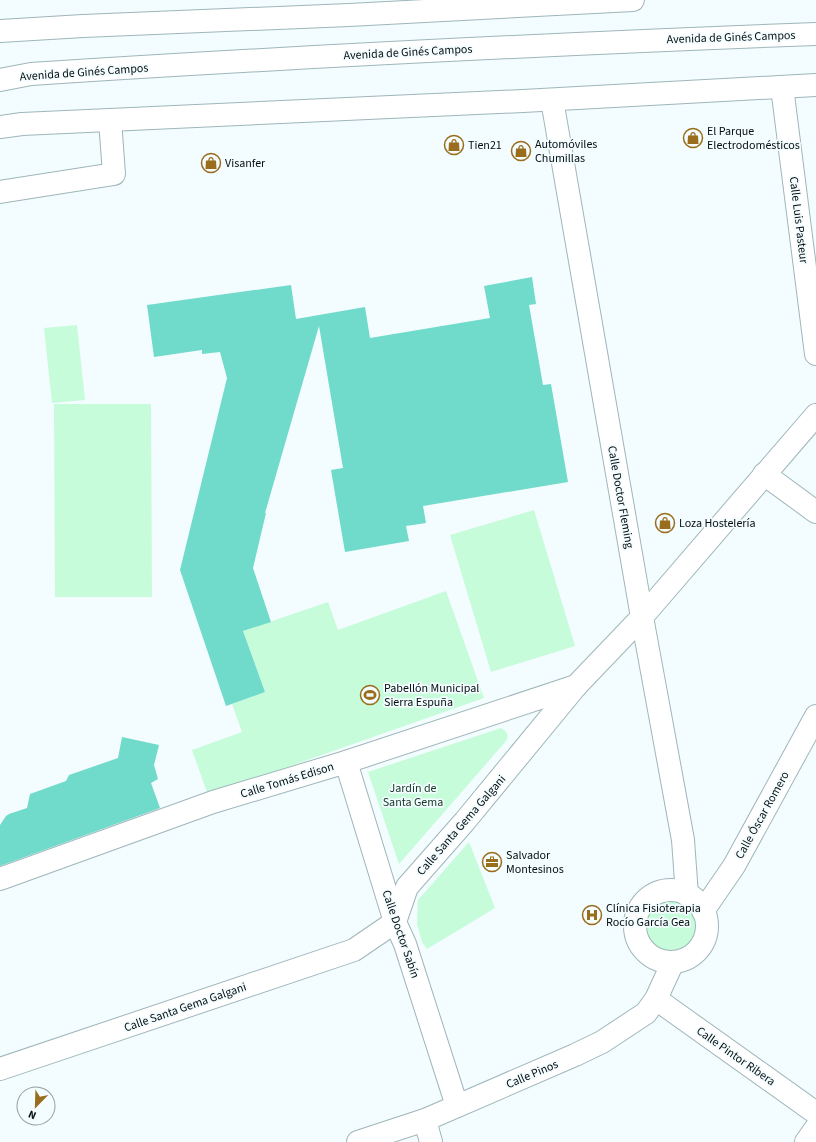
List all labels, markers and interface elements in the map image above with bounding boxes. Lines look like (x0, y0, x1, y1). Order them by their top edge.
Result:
street label: Avenida de Ginés Campos (666, 27, 796, 48)
street label: Avenida de Ginés Campos (343, 41, 473, 64)
street label: Avenida de Ginés Campos (19, 60, 149, 85)
place label: El Parque Electrodomésticos (707, 123, 800, 154)
shop icon: El Parque Electrodomésticos (682, 127, 704, 149)
shop icon: Tien21 (443, 134, 465, 156)
place label: Automóviles Chumillas (535, 136, 597, 167)
place label: Tien21 (468, 137, 502, 154)
shop icon: Automóviles Chumillas (510, 140, 532, 162)
shop icon: Visanfer (200, 152, 222, 174)
place label: Visanfer (225, 155, 266, 172)
street label: Calle Luis Pasteur (785, 176, 812, 265)
street label: Calle Doctor Fleming (603, 444, 638, 550)
shop icon: Loza Hostelería (654, 512, 676, 534)
place label: Loza Hostelería (679, 515, 756, 532)
place label: Pabellón Municipal Sierra Espuña (384, 680, 479, 711)
sports icon: Pabellón Municipal Sierra Espuña (359, 684, 381, 706)
street label: Calle Tomás Edison (238, 758, 336, 803)
street label: Calle Óscar Romero (731, 768, 794, 862)
street label: Calle Santa Gema Galgani (413, 771, 510, 879)
park label: Jardín de Santa Gema (383, 780, 443, 811)
place label: Salvador Montesinos (506, 847, 564, 878)
office icon: Salvador Montesinos (481, 851, 503, 873)
street label: Calle Doctor Sabín (377, 888, 424, 981)
place label: Clínica Fisioterapia Rocío García Gea (606, 900, 701, 931)
hospital icon: Clínica Fisioterapia Rocío García Gea (581, 904, 603, 926)
street label: Calle Santa Gema Galgani (122, 979, 249, 1036)
street label: Calle Pintor Ribera (693, 1023, 779, 1090)
street label: Calle Pinos (503, 1056, 561, 1093)
north arrow (16, 1086, 56, 1126)
text: N (26, 1106, 39, 1123)

